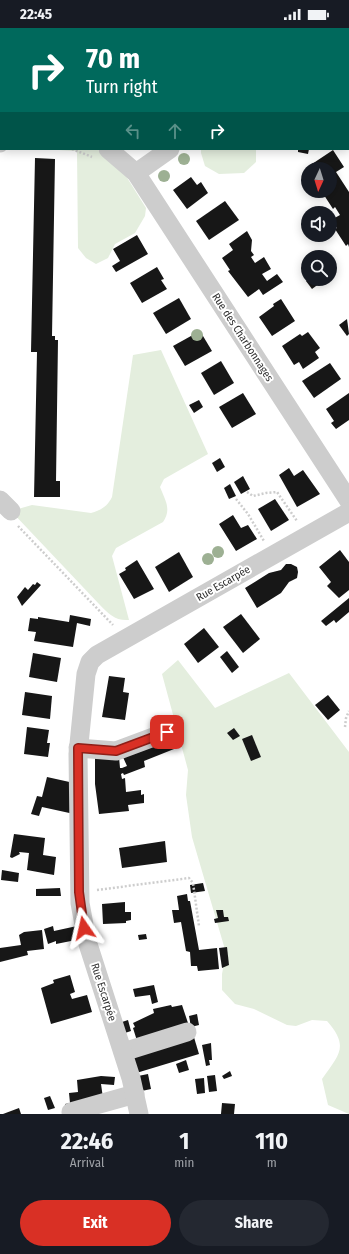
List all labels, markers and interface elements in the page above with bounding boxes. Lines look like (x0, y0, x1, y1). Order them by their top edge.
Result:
text: 22:45 (20, 5, 52, 23)
text: 70 m (86, 42, 140, 75)
icon: right (20, 44, 72, 96)
text: Turn right (86, 76, 158, 98)
icon: left (122, 120, 144, 142)
icon: ahead (164, 120, 186, 142)
icon: right (206, 120, 228, 142)
north arrow (301, 162, 337, 198)
map controls (301, 162, 337, 286)
button: sound (301, 206, 337, 242)
button: search (301, 250, 337, 286)
street label: Rue des Charbonnages (209, 291, 276, 384)
street label: Rue Escarpée (194, 563, 253, 604)
pin (150, 715, 184, 749)
icon: arrive (156, 721, 178, 743)
position arrow (63, 907, 105, 949)
street label: Rue Escarpée (88, 962, 119, 1023)
text: 22:46 (61, 1127, 113, 1155)
text: 1 (179, 1127, 189, 1155)
text: 110 (255, 1127, 288, 1155)
text: Arrival (70, 1155, 104, 1170)
text: min (174, 1155, 194, 1170)
text: m (267, 1155, 277, 1170)
button: Exit (20, 1200, 171, 1246)
button: Share (179, 1200, 329, 1246)

